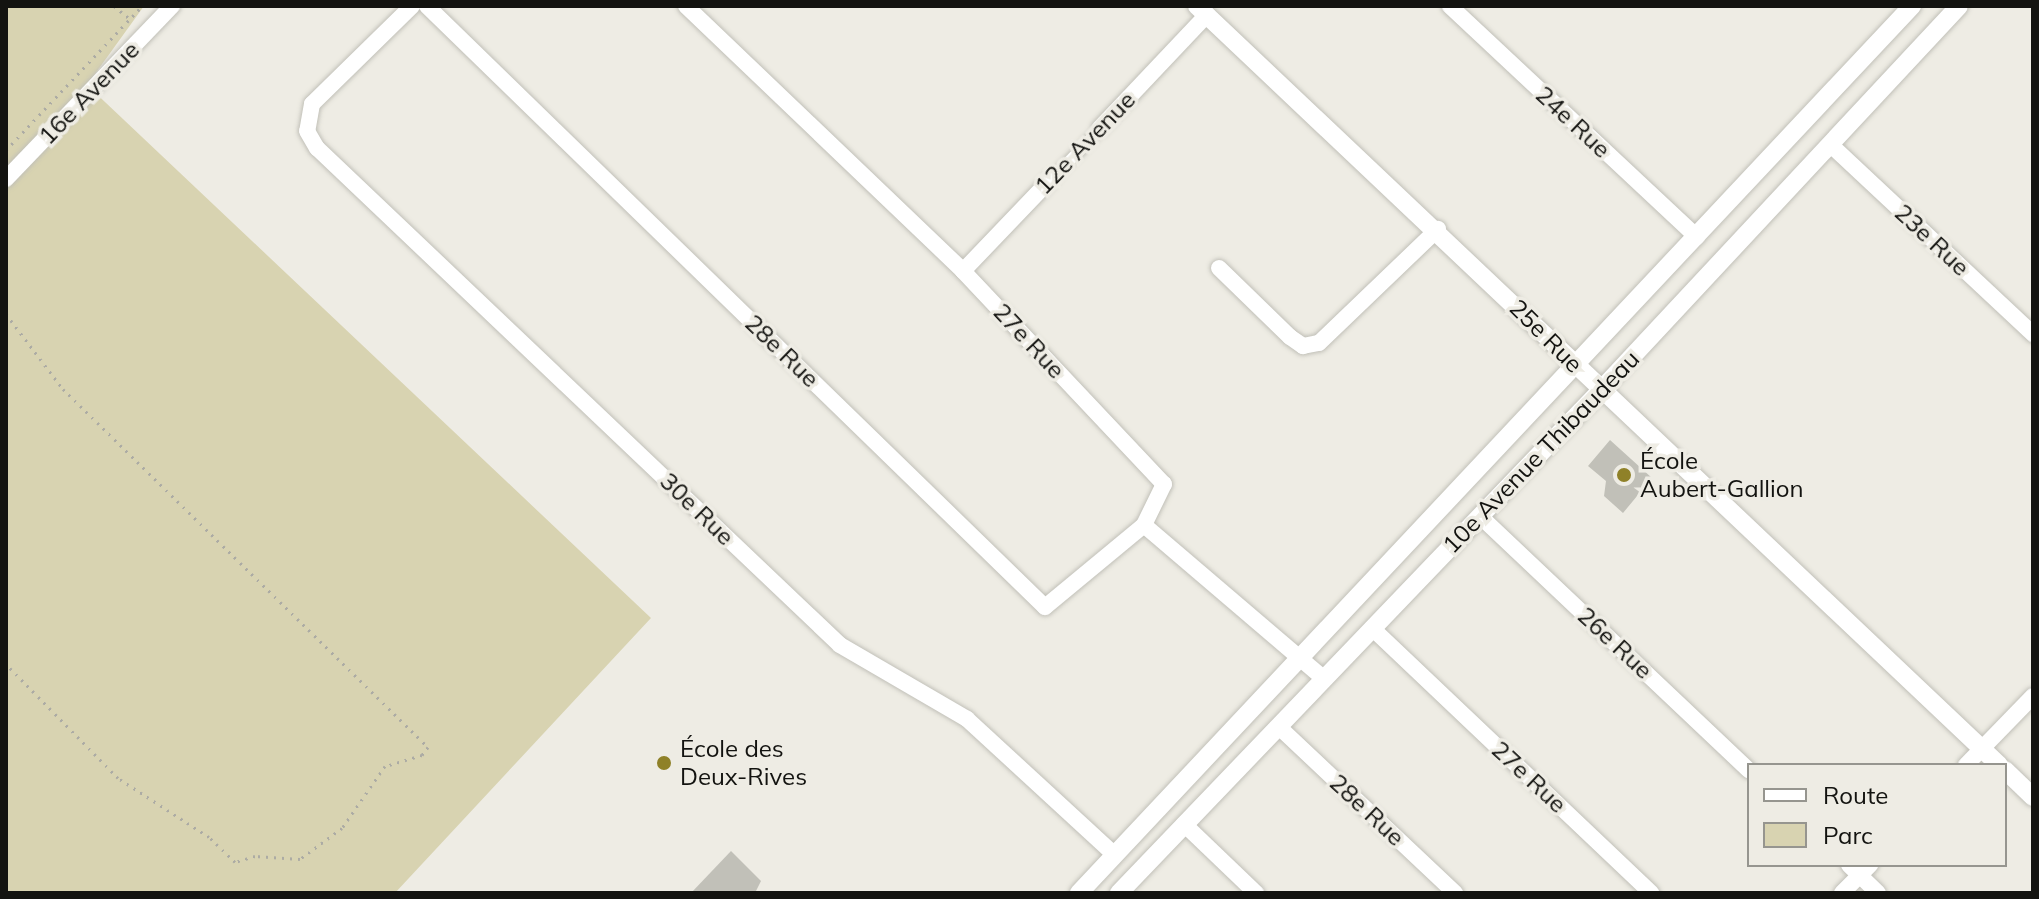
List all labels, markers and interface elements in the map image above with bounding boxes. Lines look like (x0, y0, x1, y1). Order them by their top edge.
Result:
street label: 16e Avenue (33, 36, 145, 150)
street label: 24e Rue (1530, 80, 1616, 164)
street label: 12e Avenue (1029, 86, 1141, 200)
street label: 23e Rue (1889, 198, 1975, 282)
street label: 25e Rue (1503, 293, 1589, 379)
street label: 27e Rue (987, 298, 1071, 384)
street label: 28e Rue (739, 309, 825, 393)
street label: 10e Avenue Thibaudeau (1437, 345, 1645, 559)
place label: École Aubert-Gallion (1640, 447, 1804, 503)
marker: École Aubert-Gallion (1615, 466, 1633, 484)
street label: 30e Rue (654, 467, 740, 551)
street label: 26e Rue (1572, 601, 1658, 685)
place label: École des Deux-Rives (680, 735, 807, 791)
street label: 27e Rue (1486, 735, 1572, 819)
marker: École des Deux-Rives (655, 754, 673, 772)
legend (1747, 763, 2007, 867)
street label: 28e Rue (1324, 768, 1410, 852)
text: Route (1823, 780, 1888, 810)
text: Parc (1823, 820, 1873, 850)

